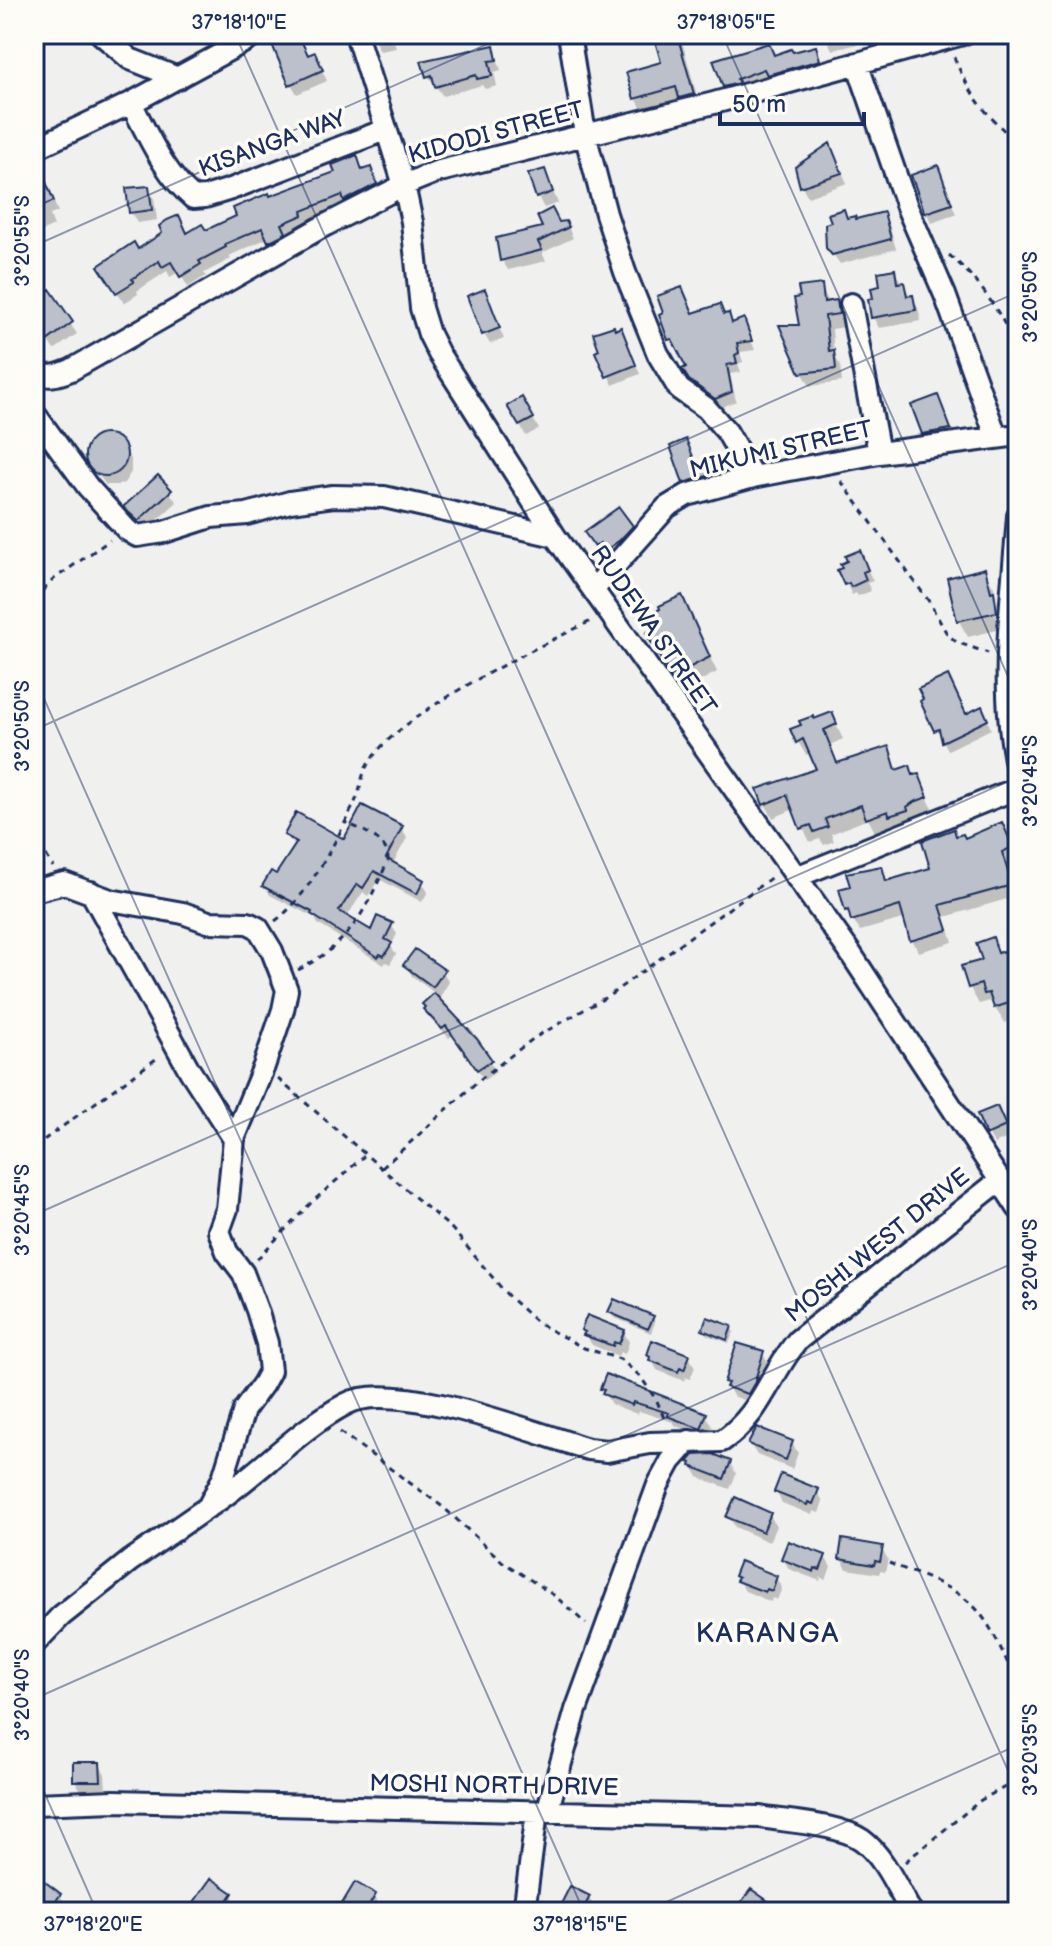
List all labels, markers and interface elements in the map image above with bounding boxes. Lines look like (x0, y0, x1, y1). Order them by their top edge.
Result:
text: 37°18'10"E (191, 11, 287, 35)
text: 37°18'05"E (676, 11, 776, 35)
scale bar (720, 76, 864, 126)
text: 50 m (732, 90, 786, 119)
street label: KIDODI STREET (405, 95, 588, 170)
street label: KISANGA WAY (195, 103, 351, 183)
text: 3°20'55"S (11, 195, 35, 287)
text: 3°20'50"S (1019, 251, 1043, 343)
street label: MIKUMI STREET (687, 414, 876, 485)
street label: RUDEWA STREET (584, 540, 723, 721)
text: 3°20'50"S (11, 680, 35, 772)
text: 3°20'45"S (1019, 735, 1043, 827)
street label: MOSHI WEST DRIVE (779, 1162, 976, 1329)
text: 3°20'45"S (11, 1164, 35, 1256)
text: 3°20'40"S (1019, 1219, 1043, 1311)
district label: KARANGA (696, 1617, 840, 1650)
text: 3°20'40"S (11, 1649, 35, 1741)
text: 3°20'35"S (1019, 1704, 1043, 1796)
street label: MOSHI NORTH DRIVE (369, 1769, 619, 1802)
text: 37°18'20"E (43, 1913, 143, 1937)
text: 37°18'15"E (532, 1913, 628, 1937)

